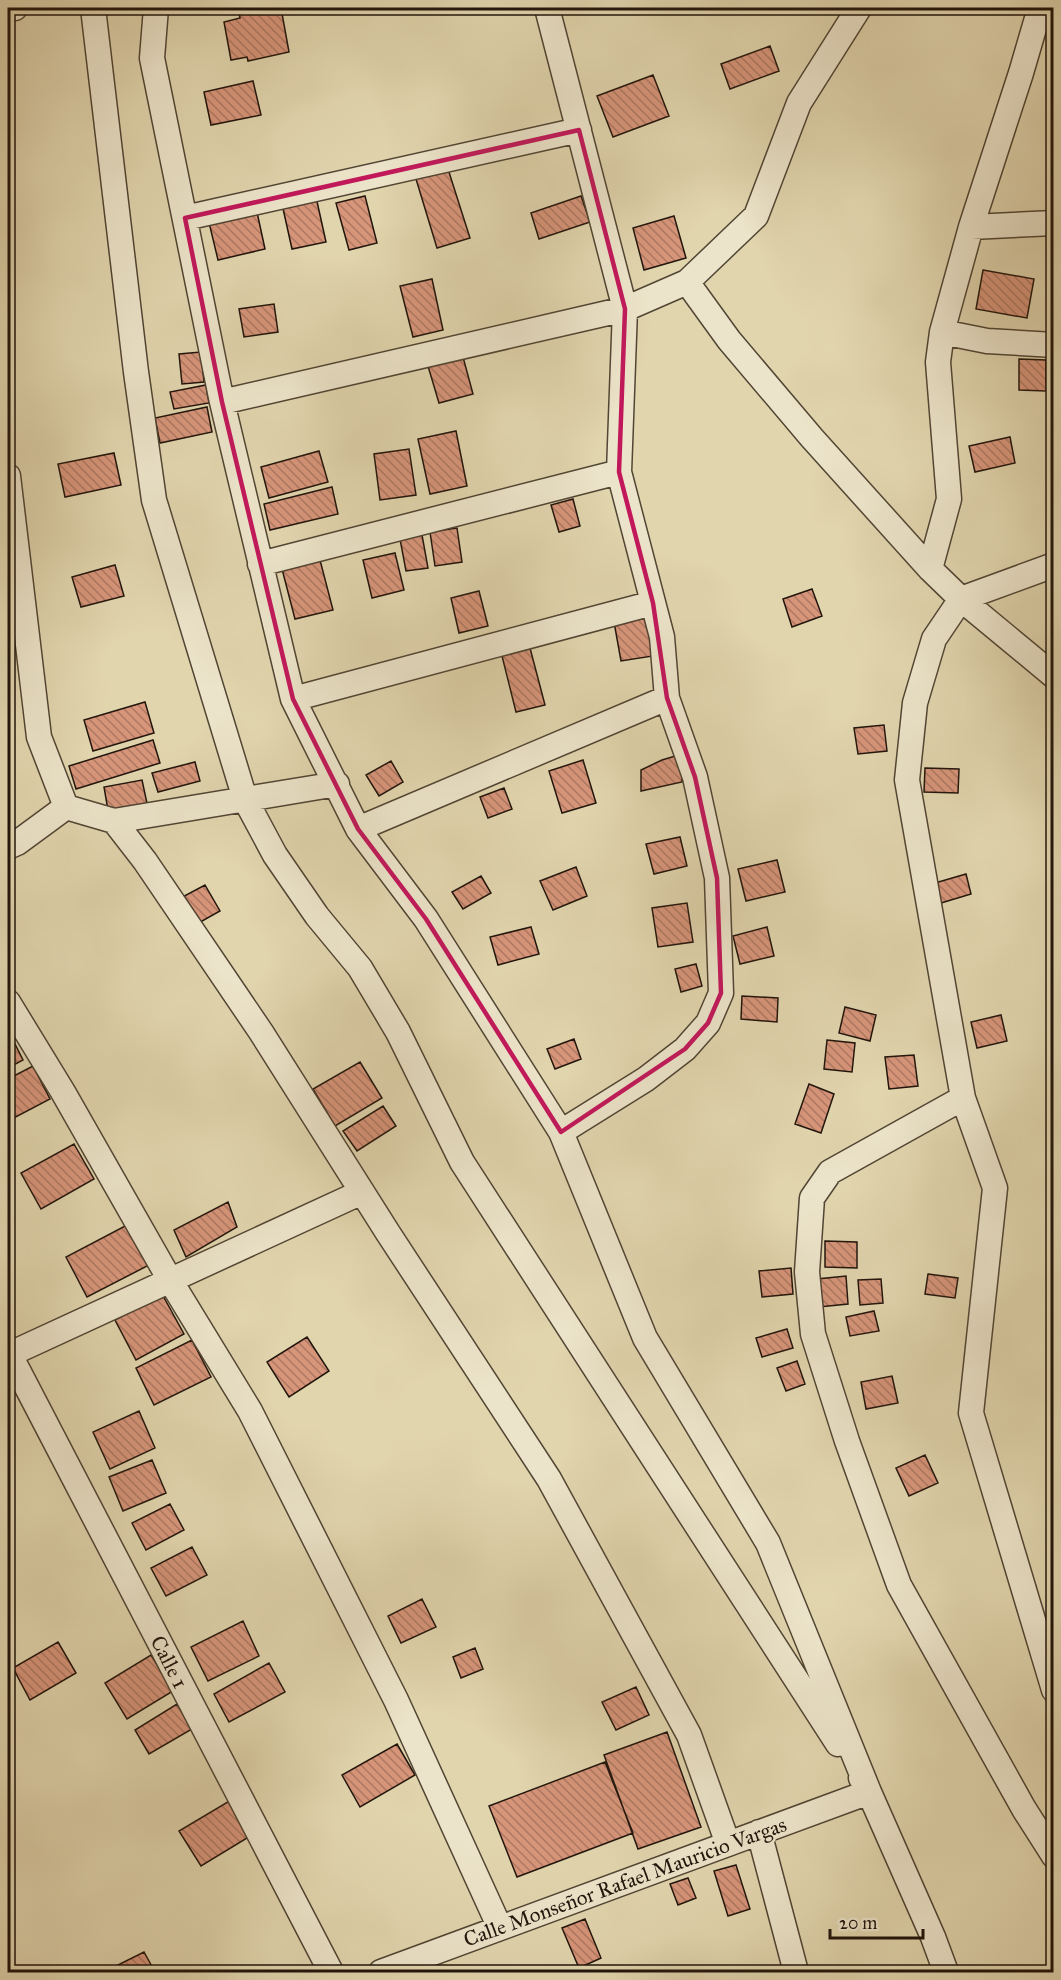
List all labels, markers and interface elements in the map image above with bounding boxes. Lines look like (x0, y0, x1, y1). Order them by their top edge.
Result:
street label: Calle 1 (145, 1631, 193, 1693)
street label: Calle Monseñor Rafael Mauricio Vargas (460, 1811, 790, 1953)
scale bar (830, 1902, 923, 1940)
text: 20 m (839, 1912, 877, 1934)

